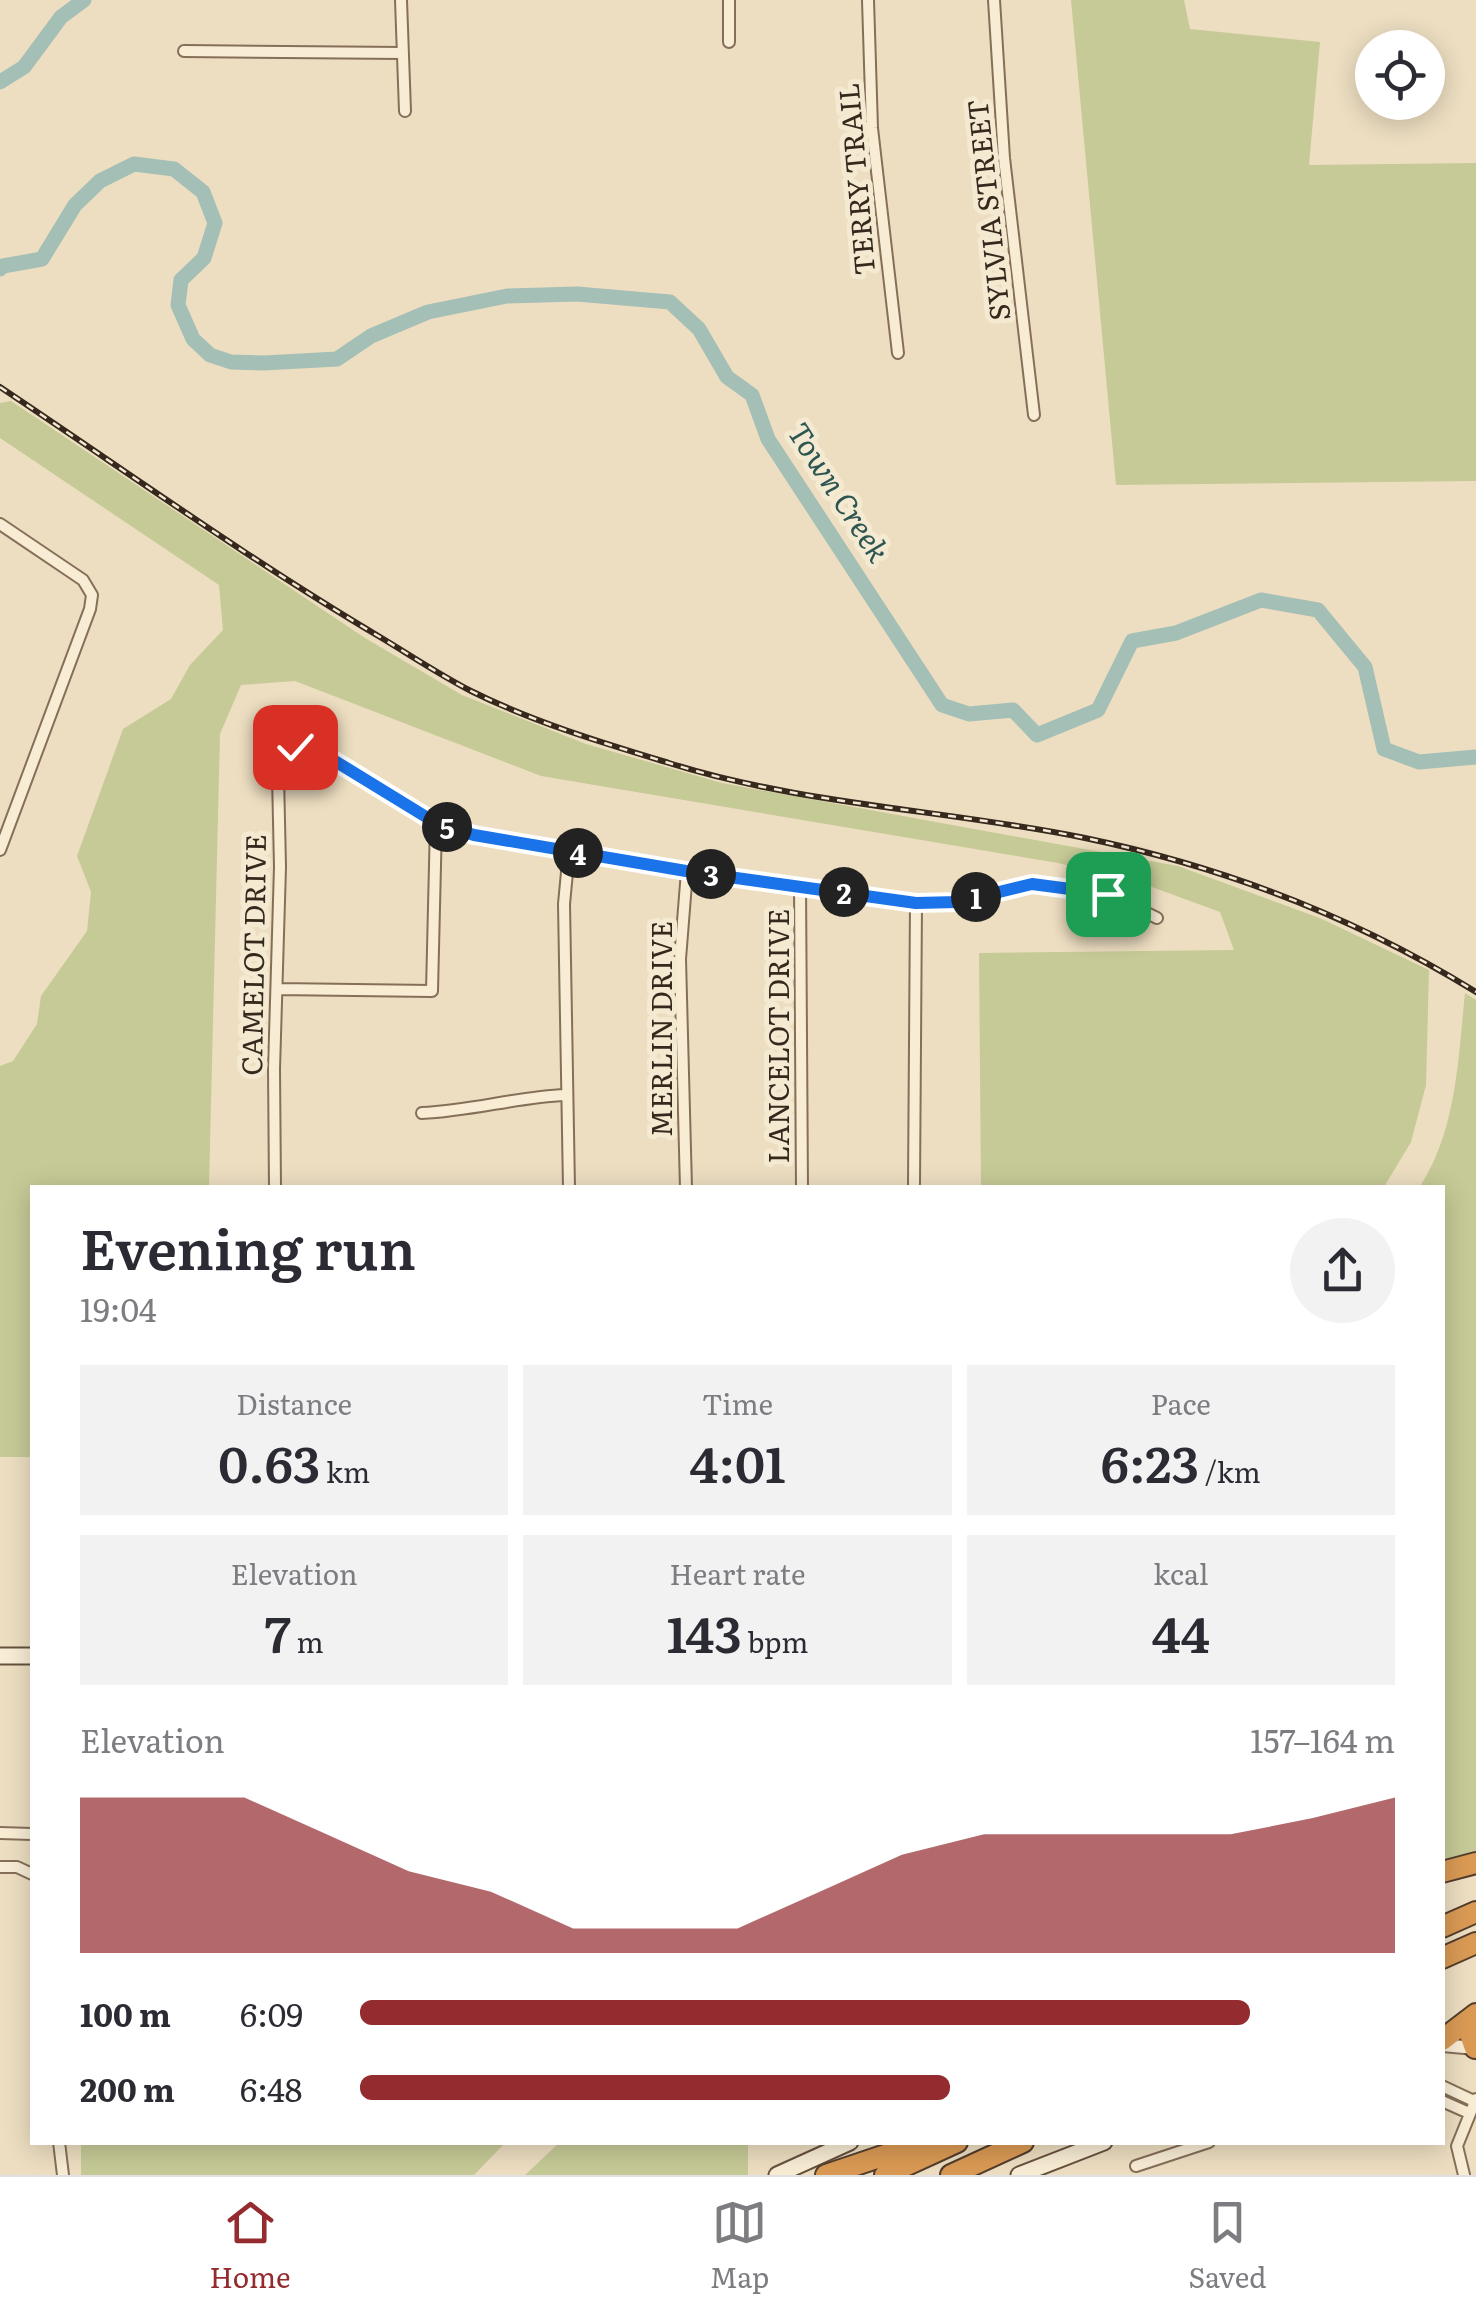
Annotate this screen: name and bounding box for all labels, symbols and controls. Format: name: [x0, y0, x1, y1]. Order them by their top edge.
map controls: [1355, 30, 1445, 120]
button: locate: [1355, 30, 1445, 120]
street label: TERRY TRAIL: [826, 81, 884, 277]
street label: SYLVIA STREET: [955, 97, 1020, 323]
water label: Town Creek: [779, 413, 902, 570]
pin: [253, 705, 338, 790]
icon: check: [268, 720, 323, 775]
pin: 5: [422, 802, 472, 852]
text: 5: [439, 806, 455, 848]
pin: 4: [553, 828, 603, 878]
text: 4: [570, 832, 586, 874]
street label: CAMELOT DRIVE: [229, 834, 275, 1076]
pin: 3: [686, 849, 736, 899]
pin: [1066, 852, 1151, 937]
text: 3: [703, 853, 719, 895]
pin: 2: [819, 867, 869, 917]
icon: arrive: [1081, 867, 1136, 922]
text: 2: [836, 871, 852, 913]
pin: 1: [951, 872, 1001, 922]
text: 1: [970, 876, 982, 918]
street label: LANCELOT DRIVE: [756, 909, 798, 1163]
street label: MERLIN DRIVE: [639, 921, 681, 1137]
text: Evening run: [80, 1205, 416, 1287]
button: share: [1290, 1218, 1395, 1323]
text: 19:04: [80, 1284, 157, 1332]
text: Distance: [236, 1382, 352, 1424]
text: Time: [702, 1382, 773, 1424]
text: Pace: [1151, 1382, 1211, 1424]
text: 0.63: [218, 1424, 320, 1498]
text: 4:01: [689, 1424, 786, 1498]
text: 6:23: [1101, 1424, 1199, 1498]
text: km: [320, 1450, 370, 1492]
text: /km: [1199, 1450, 1261, 1492]
text: Elevation: [231, 1552, 357, 1594]
text: Heart rate: [670, 1552, 805, 1594]
text: kcal: [1153, 1552, 1208, 1594]
text: 7: [265, 1594, 291, 1668]
text: 143: [667, 1594, 742, 1668]
text: 44: [1152, 1594, 1210, 1668]
text: m: [291, 1620, 324, 1662]
text: bpm: [742, 1620, 808, 1662]
text: Elevation: [80, 1715, 225, 1763]
text: 157–164 m: [1250, 1715, 1395, 1763]
text: 100 m: [80, 1989, 171, 2037]
text: 6:09: [240, 1989, 303, 2037]
text: 200 m: [80, 2064, 175, 2112]
text: 6:48: [240, 2064, 302, 2112]
tab: Home: [210, 2195, 290, 2297]
tab: Map: [710, 2195, 769, 2297]
tab: Saved: [1188, 2195, 1266, 2297]

